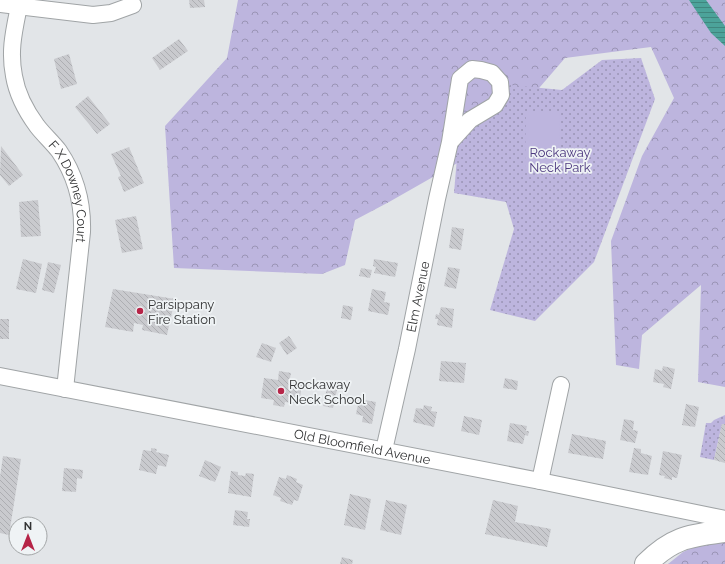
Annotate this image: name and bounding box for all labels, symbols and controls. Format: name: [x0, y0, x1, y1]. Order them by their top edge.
street label: F X Downey Court: [46, 138, 89, 244]
park label: Rockaway Neck Park: [529, 145, 591, 175]
street label: Elm Avenue: [404, 260, 432, 334]
place label: Parsippany Fire Station: [148, 297, 215, 327]
marker: Parsippany Fire Station: [135, 306, 145, 316]
place label: Rockaway Neck School: [289, 377, 366, 407]
marker: Rockaway Neck School: [276, 386, 286, 396]
street label: Old Bloomfield Avenue: [293, 426, 432, 468]
north arrow: [8, 516, 48, 556]
text: N: [24, 520, 32, 533]

